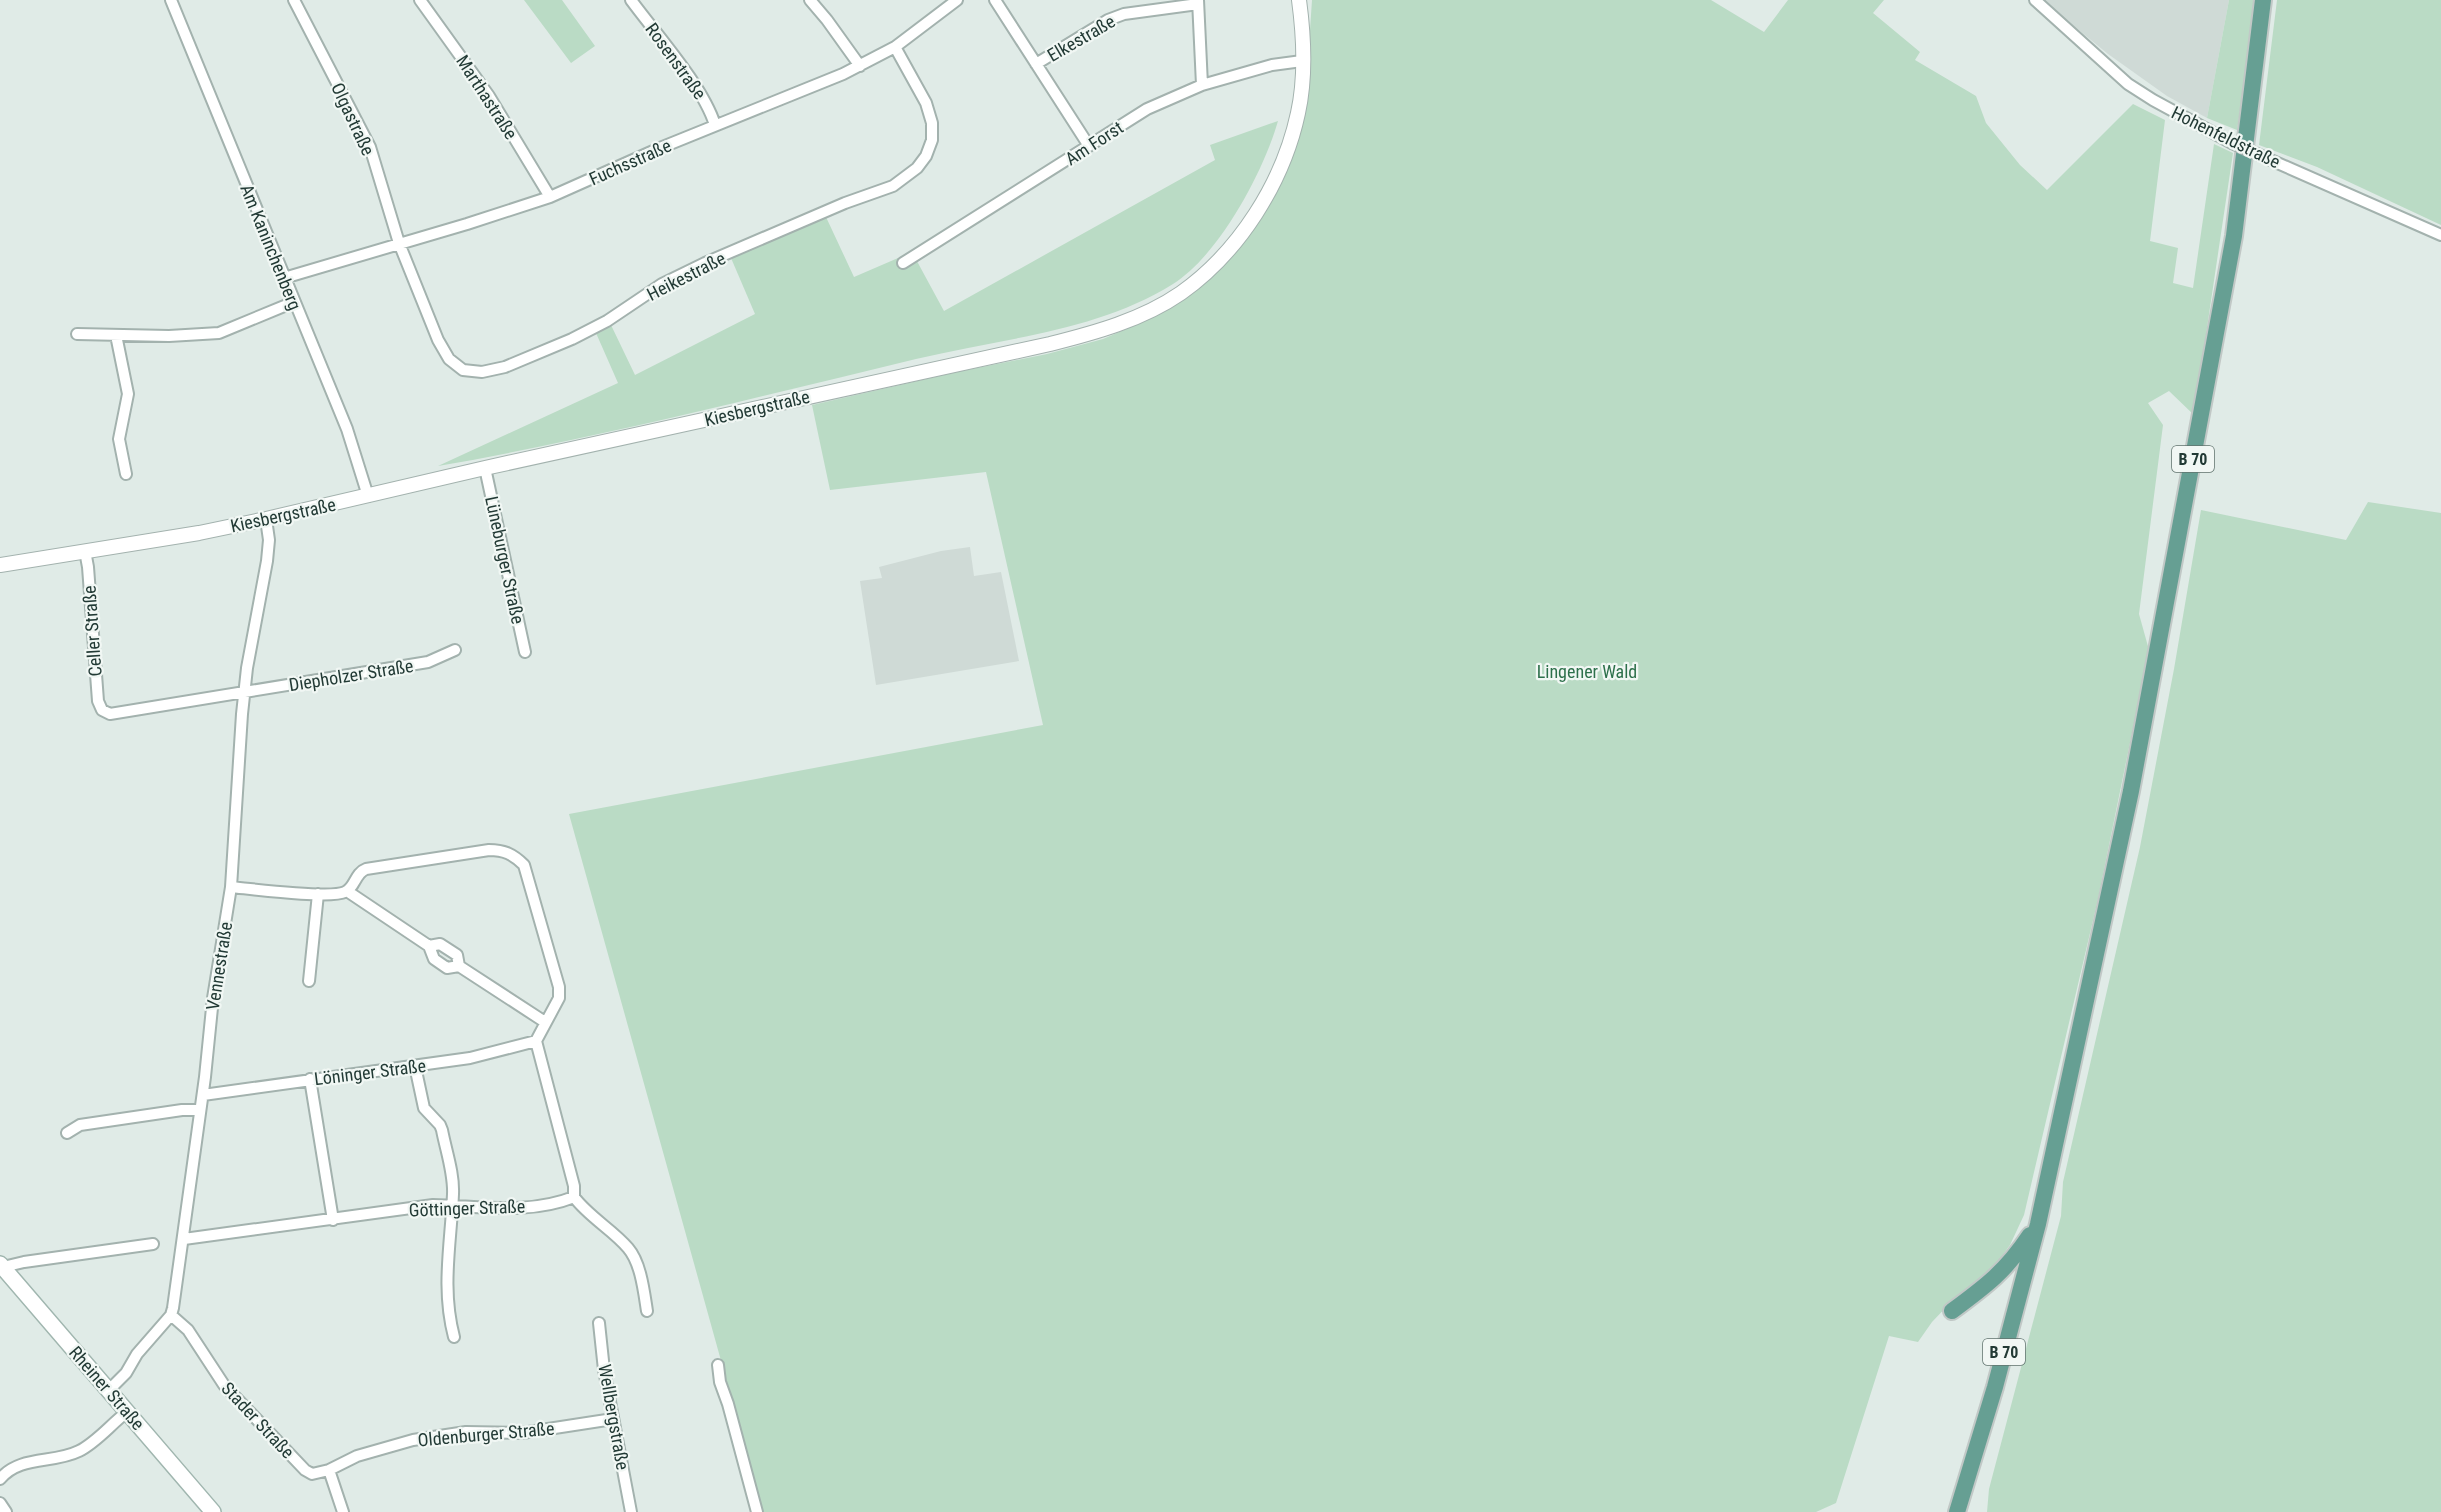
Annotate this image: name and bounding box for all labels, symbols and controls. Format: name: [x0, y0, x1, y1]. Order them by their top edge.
street label: Elkestraße: [1043, 10, 1119, 66]
street label: Rosenstraße: [641, 19, 711, 103]
street label: Marthastraße: [452, 51, 522, 143]
street label: Olgastraße: [327, 79, 379, 159]
street label: Hohenfeldstraße: [2168, 102, 2284, 172]
street label: Am Forst: [1061, 117, 1127, 169]
street label: Fuchsstraße: [586, 135, 674, 189]
street label: Am Kaninchenberg: [236, 181, 306, 313]
street label: Heikestraße: [643, 247, 729, 305]
street label: Kiesbergstraße: [702, 386, 812, 430]
road number: B 70: [2172, 446, 2214, 472]
street label: Kiesbergstraße: [228, 494, 338, 536]
street label: Lüneburger Straße: [481, 494, 529, 626]
street label: Celler Straße: [78, 585, 106, 677]
street label: Diepholzer Straße: [287, 655, 415, 695]
park label: Lingener Wald: [1537, 661, 1637, 682]
street label: Vennestraße: [202, 920, 236, 1012]
street label: Löninger Straße: [313, 1055, 427, 1089]
street label: Göttinger Straße: [408, 1195, 526, 1221]
road number: B 70: [1983, 1339, 2025, 1365]
street label: Rheiner Straße: [65, 1342, 149, 1434]
street label: Wellbergstraße: [594, 1363, 634, 1471]
street label: Stader Straße: [217, 1378, 299, 1462]
street label: Oldenburger Straße: [417, 1418, 555, 1450]

